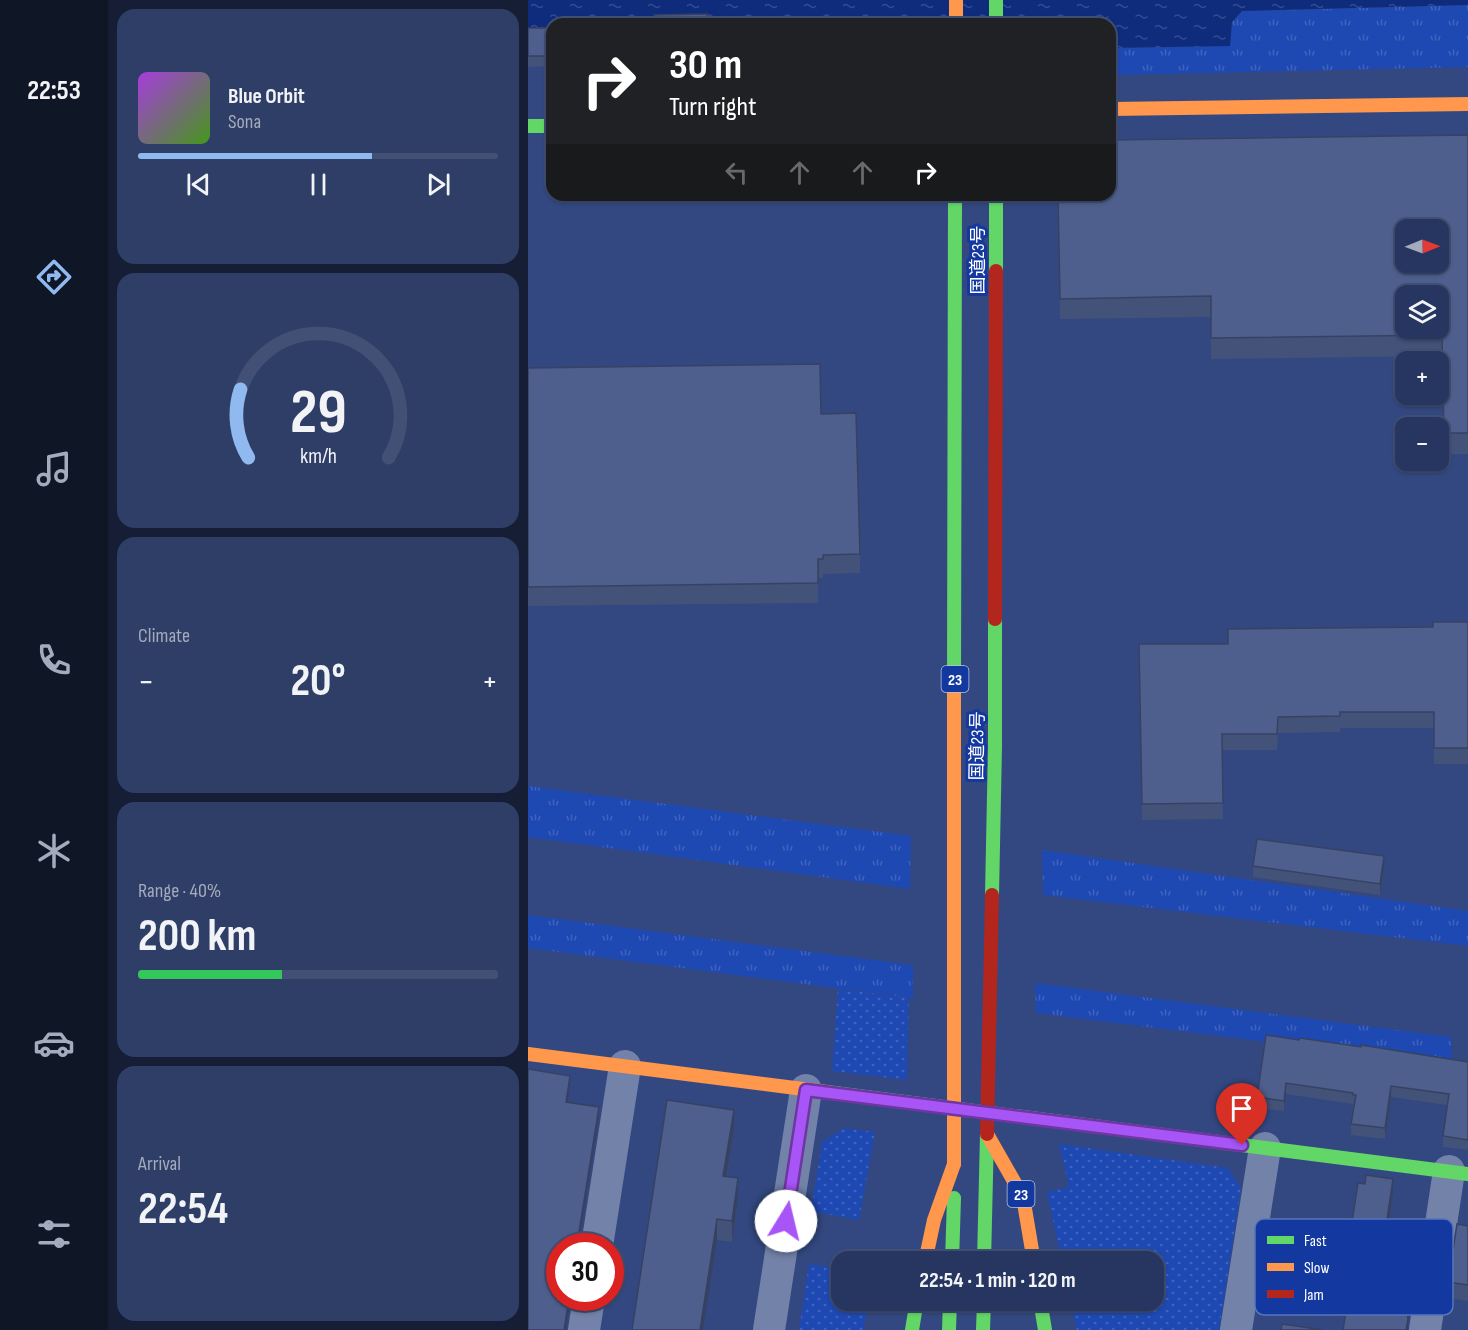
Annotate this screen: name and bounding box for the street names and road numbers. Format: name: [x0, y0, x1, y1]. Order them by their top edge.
street label: 国道23号: [968, 226, 989, 295]
road number: 23: [942, 666, 968, 692]
street label: 国道23号: [966, 711, 989, 781]
road number: 23: [1008, 1181, 1034, 1207]

